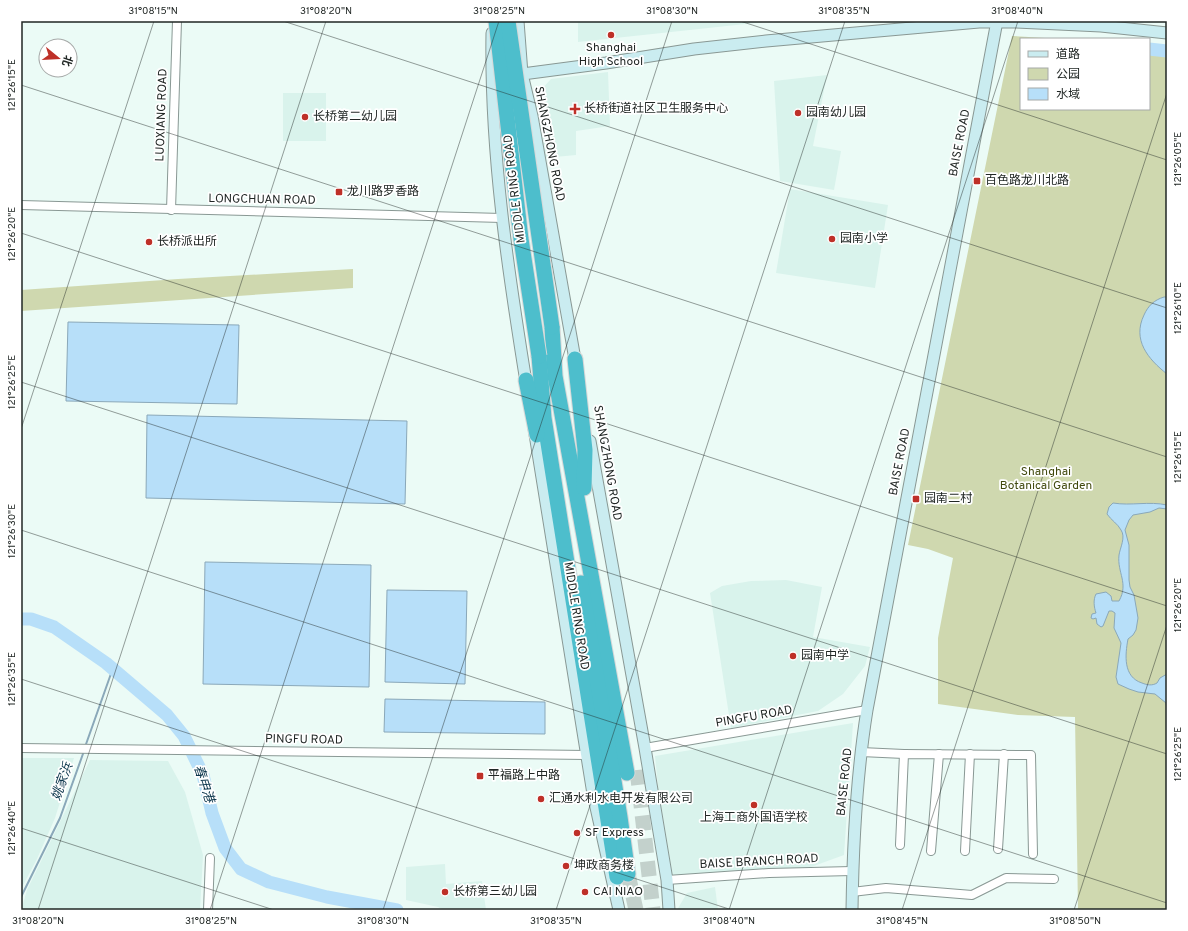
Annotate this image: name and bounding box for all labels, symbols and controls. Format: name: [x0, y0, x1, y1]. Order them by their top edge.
text: 31°08'15"N: [128, 5, 178, 18]
text: 31°08'20"N: [300, 5, 352, 18]
text: 31°08'25"N: [473, 5, 525, 18]
text: 31°08'30"N: [646, 5, 698, 18]
text: 31°08'35"N: [818, 5, 870, 18]
text: 31°08'40"N: [991, 5, 1043, 18]
marker: Shanghai High School: [606, 30, 616, 40]
north arrow: [38, 38, 78, 78]
legend: [1020, 38, 1150, 110]
place label: Shanghai High School: [579, 40, 643, 70]
text: 道路: [1056, 47, 1080, 63]
text: 北: [58, 53, 75, 68]
text: 121°26'15"E: [6, 59, 19, 111]
text: 公园: [1056, 67, 1080, 83]
street label: LUOXIANG ROAD: [152, 68, 172, 162]
street label: SHANGZHONG ROAD: [530, 85, 568, 203]
text: 水域: [1056, 87, 1080, 103]
place label: 长桥街道社区卫生服务中心: [584, 101, 728, 117]
marker: 长桥街道社区卫生服务中心: [569, 103, 581, 115]
place label: 园南幼儿园: [806, 105, 866, 121]
marker: 园南幼儿园: [793, 108, 803, 118]
street label: BAISE ROAD: [946, 108, 974, 178]
place label: 长桥第二幼儿园: [313, 109, 397, 125]
marker: 长桥第二幼儿园: [300, 112, 310, 122]
text: 121°26'05"E: [1172, 132, 1185, 186]
street label: MIDDLE RING ROAD: [500, 134, 530, 244]
place label: 百色路龙川北路: [985, 173, 1069, 189]
marker: 百色路龙川北路: [972, 176, 982, 186]
place label: 龙川路罗香路: [347, 184, 419, 200]
marker: 龙川路罗香路: [334, 187, 344, 197]
street label: LONGCHUAN ROAD: [208, 191, 316, 209]
text: 121°26'20"E: [6, 207, 19, 261]
place label: 园南小学: [840, 231, 888, 247]
place label: 长桥派出所: [157, 234, 217, 250]
marker: 园南小学: [827, 234, 837, 244]
marker: 长桥派出所: [144, 237, 154, 247]
text: 121°26'10"E: [1172, 282, 1185, 334]
text: 121°26'25"E: [6, 355, 19, 409]
street label: SHANGZHONG ROAD: [589, 404, 625, 522]
street label: BAISE ROAD: [886, 427, 914, 497]
text: 121°26'15"E: [1172, 431, 1185, 483]
park label: Shanghai Botanical Garden: [1000, 464, 1092, 494]
place label: 园南二村: [924, 491, 973, 507]
marker: 园南二村: [911, 494, 921, 504]
text: 121°26'30"E: [6, 504, 19, 558]
street label: MIDDLE RING ROAD: [560, 561, 592, 671]
text: 121°26'20"E: [1172, 578, 1185, 632]
place label: 园南中学: [801, 648, 849, 664]
marker: 园南中学: [788, 651, 798, 661]
text: 121°26'35"E: [6, 652, 19, 706]
street label: PINGFU ROAD: [714, 702, 794, 732]
text: 121°26'25"E: [1172, 727, 1185, 781]
street label: PINGFU ROAD: [265, 731, 343, 749]
street label: BAISE ROAD: [833, 747, 857, 817]
water label: 姚家浜: [49, 760, 78, 803]
water label: 春申港: [189, 763, 217, 807]
place label: 平福路上中路: [488, 768, 560, 784]
marker: 平福路上中路: [475, 771, 485, 781]
place label: 汇通水利水电开发有限公司: [549, 791, 693, 807]
marker: 汇通水利水电开发有限公司: [536, 794, 546, 804]
marker: 上海工商外国语学校: [749, 800, 759, 810]
text: 121°26'40"E: [6, 801, 19, 855]
place label: 上海工商外国语学校: [700, 810, 808, 826]
place label: SF Express: [585, 825, 644, 841]
marker: SF Express: [572, 828, 582, 838]
street label: BAISE BRANCH ROAD: [699, 851, 819, 873]
place label: 坤政商务楼: [574, 858, 634, 874]
marker: 坤政商务楼: [561, 861, 571, 871]
place label: 长桥第三幼儿园: [453, 884, 537, 900]
place label: CAI NIAO: [593, 884, 643, 900]
marker: 长桥第三幼儿园: [440, 887, 450, 897]
marker: CAI NIAO: [580, 887, 590, 897]
text: 31°08'20"N: [12, 915, 64, 928]
text: 31°08'25"N: [185, 915, 237, 928]
text: 31°08'30"N: [357, 915, 409, 928]
text: 31°08'35"N: [530, 915, 582, 928]
text: 31°08'40"N: [703, 915, 755, 928]
text: 31°08'45"N: [876, 915, 928, 928]
text: 31°08'50"N: [1049, 915, 1101, 928]

